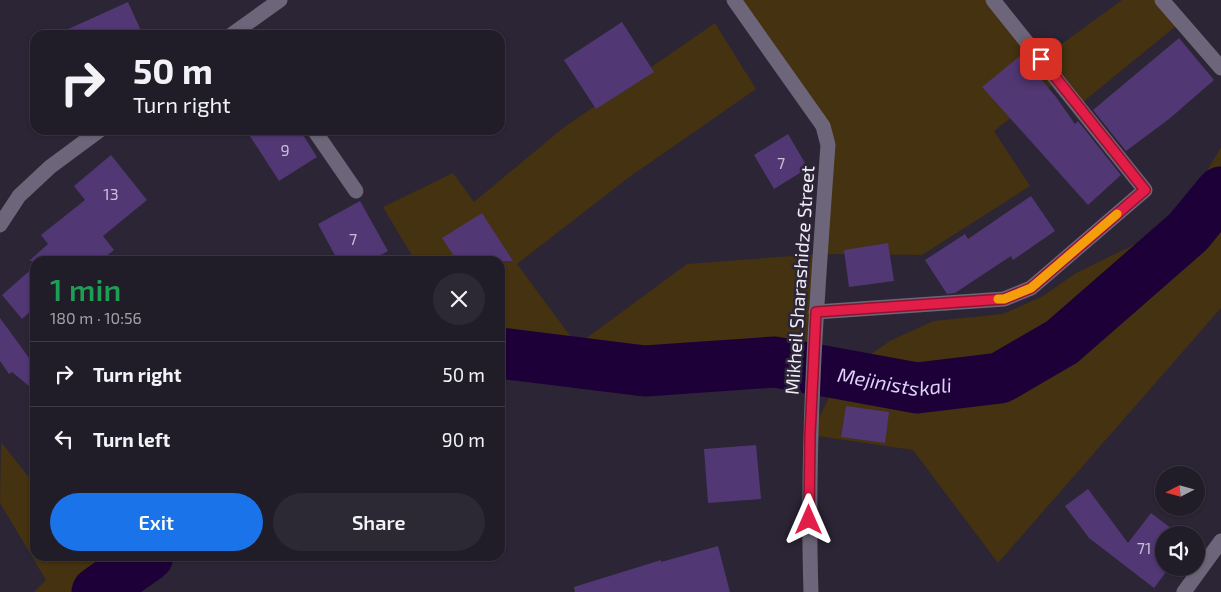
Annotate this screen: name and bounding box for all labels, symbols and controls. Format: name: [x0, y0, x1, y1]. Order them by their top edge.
pin: [1020, 38, 1062, 80]
icon: arrive: [1027, 45, 1055, 73]
text: 50 m: [133, 49, 213, 91]
icon: right: [50, 50, 115, 115]
text: Turn right: [133, 91, 231, 117]
house number: 9: [280, 140, 290, 159]
house number: 7: [777, 153, 785, 172]
street label: Mikheil Sharashidze Street: [780, 165, 818, 395]
house number: 13: [103, 184, 119, 203]
house number: 7: [349, 229, 357, 248]
text: 1 min: [50, 271, 121, 307]
button: close: [433, 273, 485, 325]
text: 180 m · 10:56: [50, 308, 142, 327]
icon: right: [50, 360, 78, 388]
water label: Mejinistskali: [836, 362, 953, 400]
text: Turn right: [93, 363, 181, 386]
text: 50 m: [442, 363, 485, 386]
icon: left: [50, 425, 78, 453]
text: Turn left: [93, 428, 170, 451]
text: 90 m: [442, 428, 485, 451]
north arrow: [1155, 466, 1205, 516]
map controls: [1155, 466, 1205, 576]
button: Exit: [50, 493, 263, 551]
button: Share: [273, 493, 485, 551]
position arrow: [782, 493, 834, 545]
button: sound: [1155, 526, 1205, 576]
house number: 71: [1137, 538, 1151, 557]

